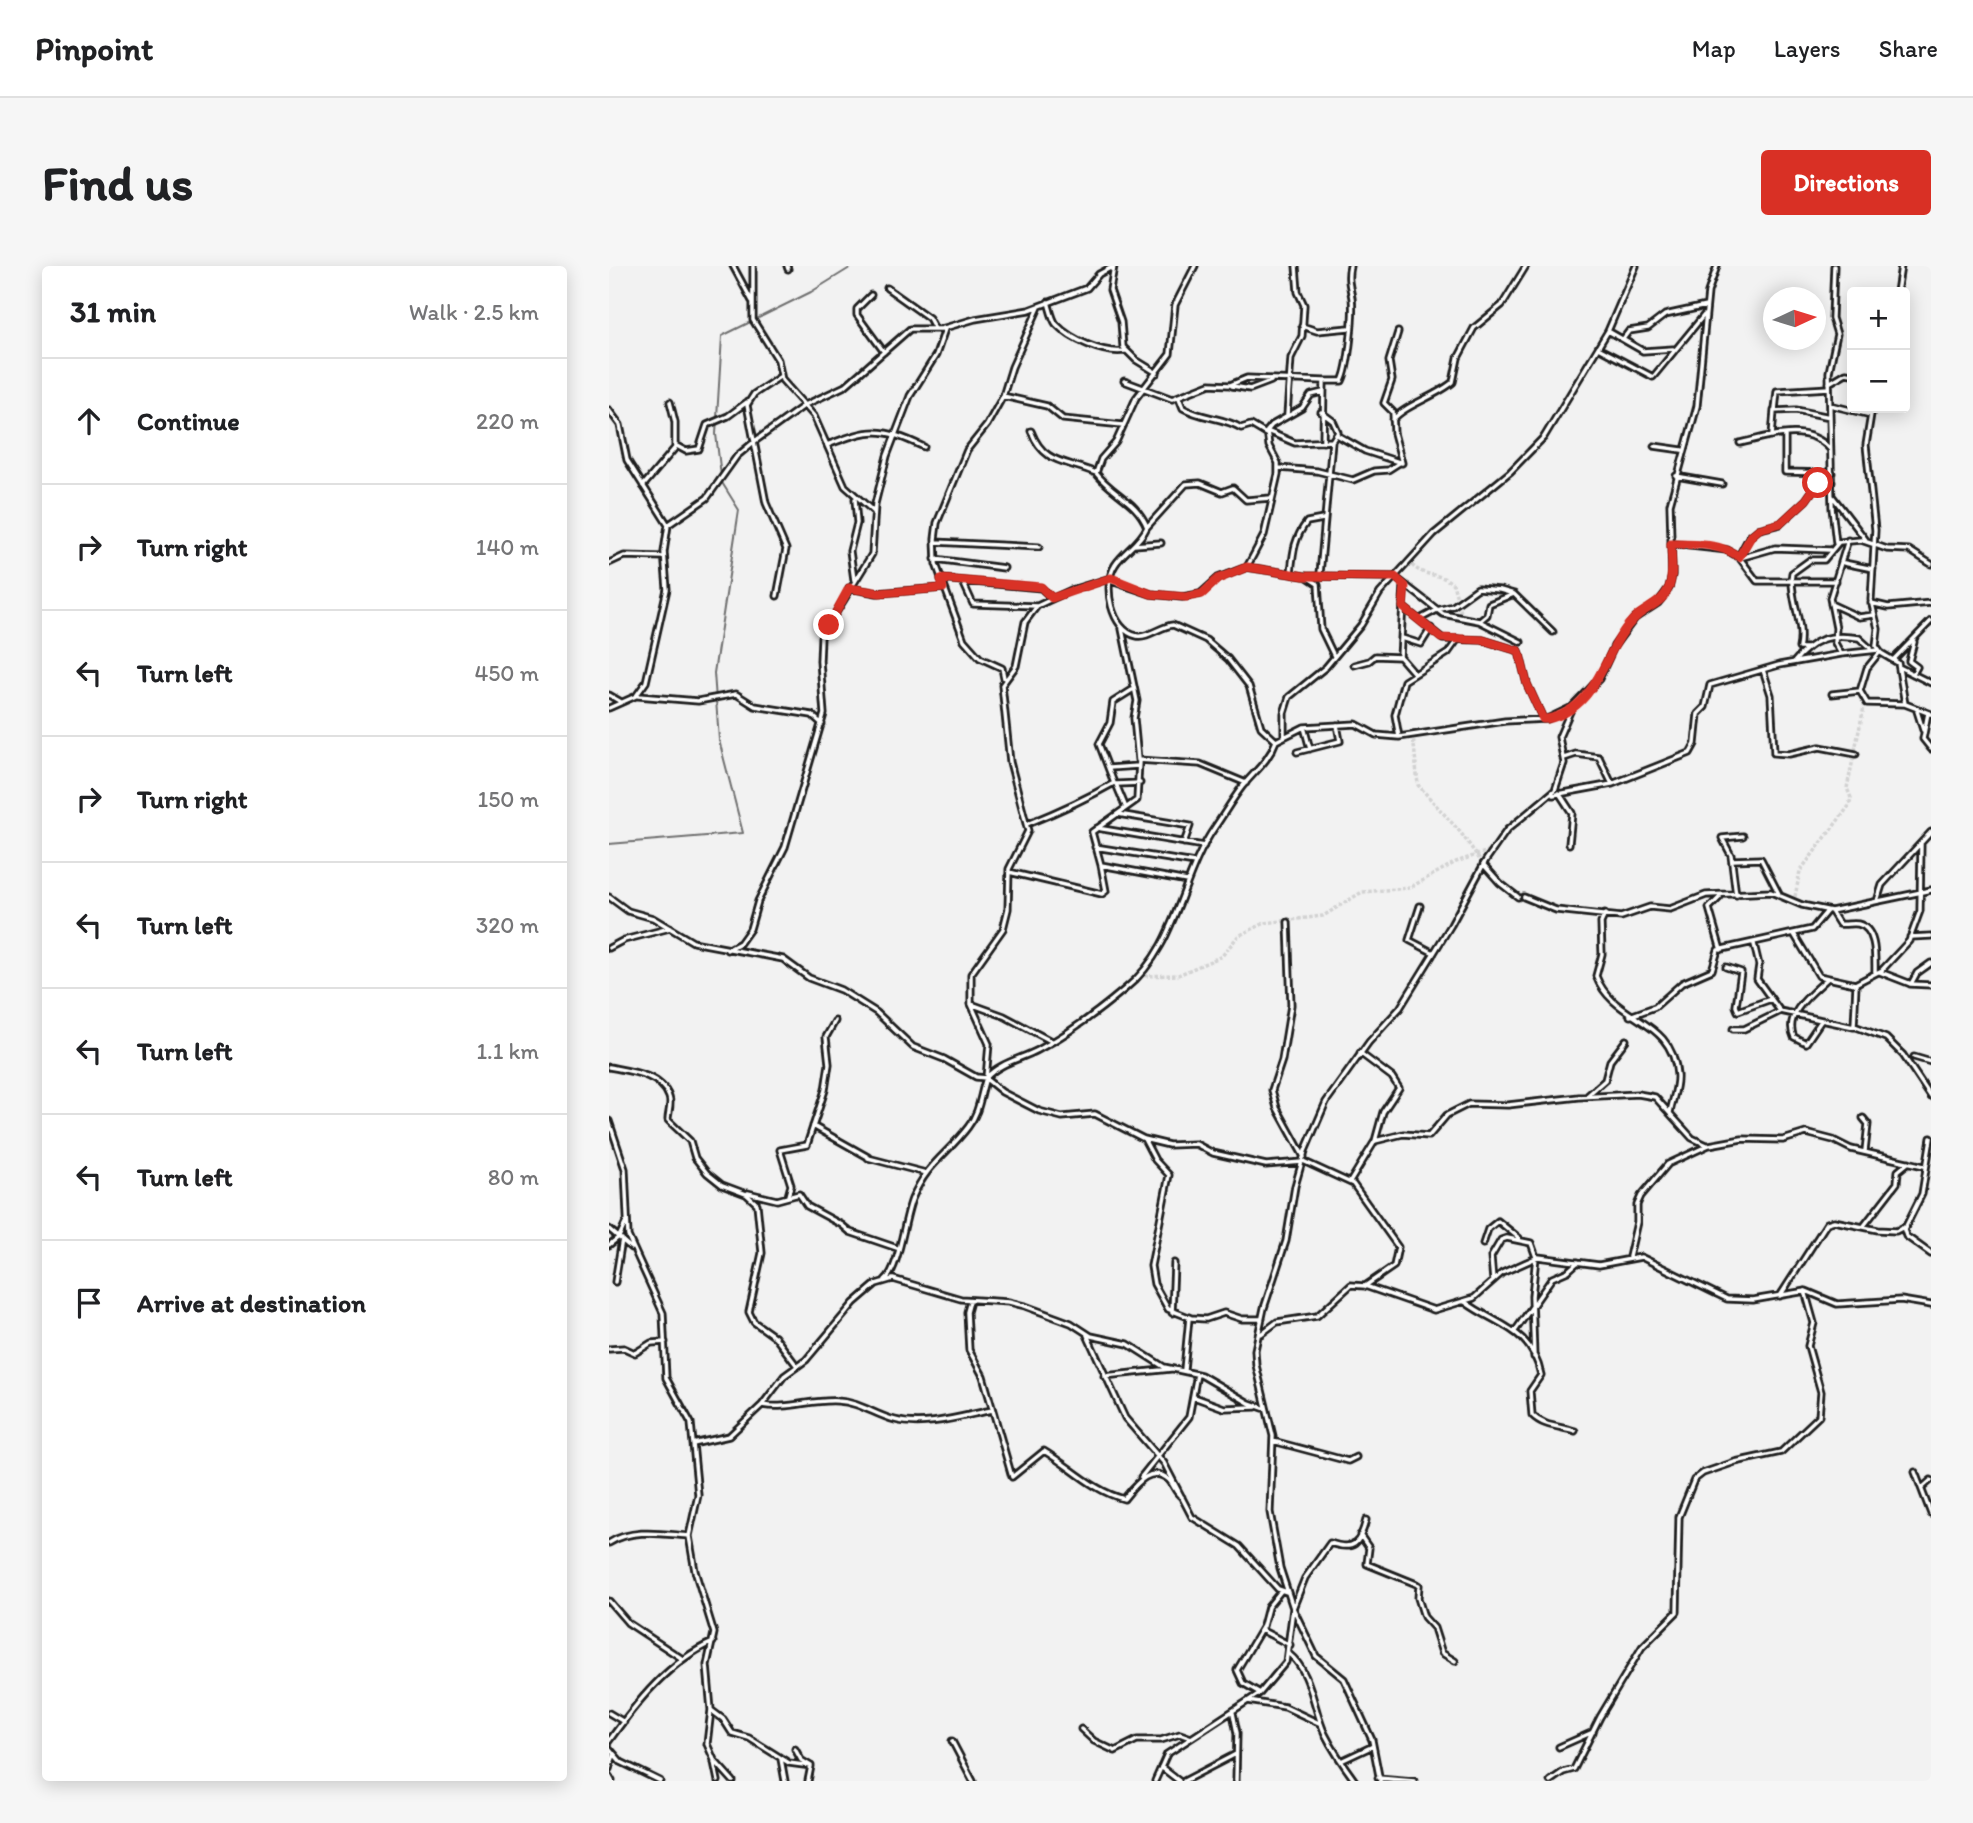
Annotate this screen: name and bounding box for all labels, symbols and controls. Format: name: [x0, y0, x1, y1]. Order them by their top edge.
text: Pinpoint: [35, 29, 153, 68]
text: Map: [1692, 34, 1736, 63]
text: Layers: [1774, 34, 1841, 63]
text: Share: [1879, 34, 1938, 63]
button: Directions: [1761, 150, 1931, 215]
text: Find us: [42, 153, 193, 212]
north arrow: [1763, 287, 1826, 350]
map controls: [1847, 287, 1910, 413]
button: +: [1847, 287, 1910, 350]
text: 31 min: [70, 293, 156, 330]
text: Walk · 2.5 km: [409, 298, 539, 326]
button: −: [1847, 350, 1910, 413]
icon: ahead: [70, 402, 108, 440]
text: Continue: [137, 405, 240, 437]
text: 220 m: [476, 407, 539, 435]
route start: [1802, 467, 1833, 498]
icon: right: [70, 528, 108, 566]
text: Turn right: [137, 531, 248, 563]
text: 140 m: [476, 533, 539, 561]
route end: [813, 609, 844, 640]
icon: left: [70, 654, 108, 692]
text: Turn left: [137, 657, 233, 689]
text: 450 m: [474, 659, 539, 687]
icon: right: [70, 780, 108, 818]
text: Turn right: [137, 783, 248, 815]
text: 150 m: [478, 785, 539, 813]
icon: left: [70, 906, 108, 944]
text: Turn left: [137, 909, 233, 941]
text: 320 m: [476, 911, 539, 939]
icon: left: [70, 1032, 108, 1070]
text: Turn left: [137, 1035, 233, 1067]
text: 1.1 km: [476, 1037, 539, 1065]
icon: left: [70, 1158, 108, 1196]
text: Turn left: [137, 1161, 233, 1193]
text: 80 m: [488, 1163, 539, 1191]
icon: arrive: [70, 1284, 108, 1322]
text: Arrive at destination: [137, 1287, 366, 1319]

